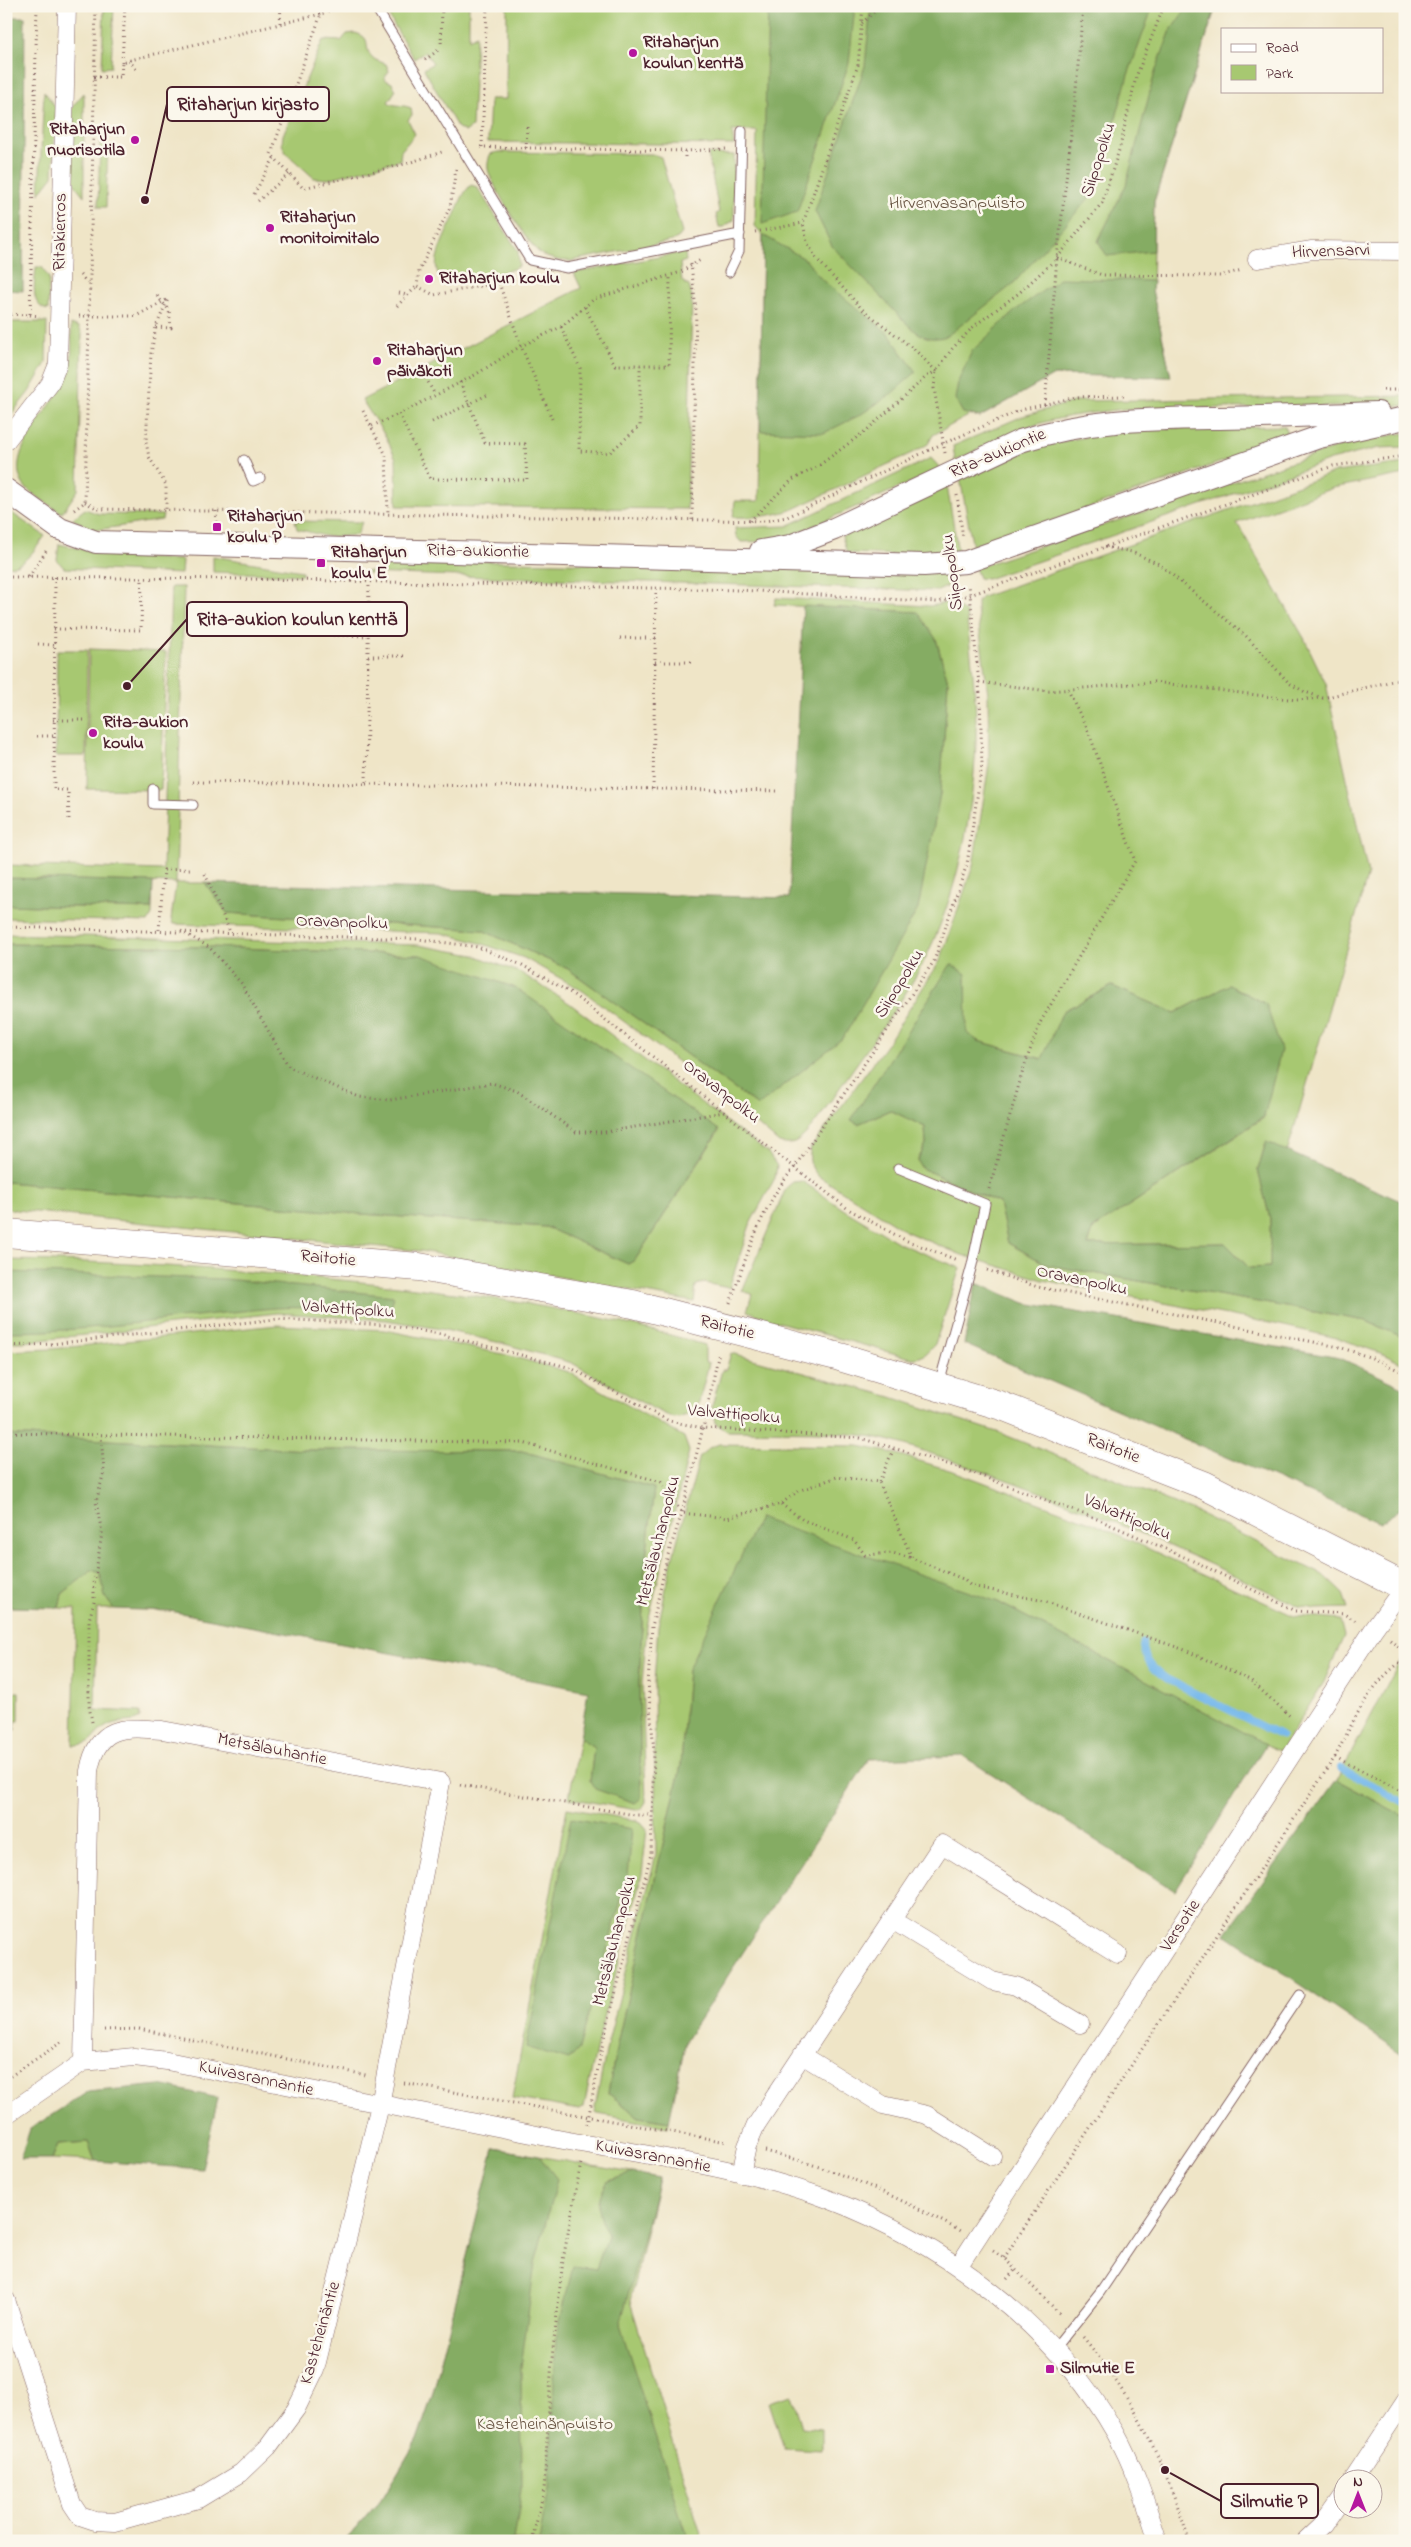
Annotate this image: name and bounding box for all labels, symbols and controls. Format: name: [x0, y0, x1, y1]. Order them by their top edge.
legend: [1221, 28, 1384, 92]
place label: Ritaharjun koulun kenttä: [643, 30, 744, 77]
text: Road: [1266, 37, 1299, 59]
marker: Ritaharjun koulun kenttä: [627, 47, 639, 59]
text: Park: [1266, 63, 1294, 85]
callout: Ritaharjun kirjasto: [167, 87, 329, 121]
text: Ritaharjun kirjasto: [177, 92, 319, 119]
place label: Ritaharjun nuorisotila: [47, 117, 125, 164]
street label: Siipopolku: [1075, 119, 1123, 201]
marker: Ritaharjun nuorisotila: [129, 134, 141, 146]
park label: Hirvenvasanpuisto: [889, 191, 1025, 217]
street label: Ritakierros: [47, 193, 75, 271]
place label: Ritaharjun monitoimitalo: [280, 205, 379, 252]
marker: Ritaharjun monitoimitalo: [264, 222, 276, 234]
street label: Hirvensarvi: [1291, 238, 1371, 266]
place label: Ritaharjun koulu: [439, 266, 560, 292]
marker: Ritaharjun koulu: [423, 273, 435, 285]
place label: Ritaharjun päiväkoti: [387, 338, 463, 385]
marker: Ritaharjun päiväkoti: [371, 355, 383, 367]
street label: Rita-aukiontie: [946, 422, 1051, 486]
place label: Ritaharjun koulu P: [227, 504, 303, 551]
marker: Ritaharjun koulu P: [211, 521, 223, 533]
street label: Siipopolku: [935, 532, 971, 612]
street label: Rita-aukiontie: [427, 538, 530, 566]
place label: Ritaharjun koulu E: [331, 540, 407, 587]
marker: Ritaharjun koulu E: [315, 557, 327, 569]
callout: Rita-aukion koulun kenttä: [187, 602, 407, 636]
text: Rita-aukion koulun kenttä: [197, 607, 397, 634]
place label: Rita-aukion koulu: [103, 710, 188, 757]
marker: Rita-aukion koulu: [87, 727, 99, 739]
street label: Oravanpolku: [295, 908, 389, 938]
street label: Siipopolku: [869, 944, 931, 1024]
street label: Oravanpolku: [677, 1053, 765, 1131]
street label: Raitotie: [299, 1244, 358, 1274]
street label: Oravanpolku: [1034, 1259, 1130, 1303]
street label: Valvattipolku: [300, 1294, 395, 1326]
street label: Raitotie: [697, 1309, 758, 1348]
street label: Valvattipolku: [686, 1398, 781, 1432]
street label: Raitotie: [1082, 1427, 1145, 1471]
street label: Metsälauhanpolku: [630, 1473, 688, 1609]
street label: Valvattipolku: [1078, 1487, 1175, 1548]
street label: Metsälauhantie: [215, 1727, 330, 1774]
street label: Metsälauhanpolku: [586, 1873, 644, 2009]
street label: Versotie: [1154, 1894, 1208, 1958]
street label: Kuivasrannantie: [196, 2054, 317, 2104]
street label: Kuivasrannantie: [593, 2133, 714, 2181]
street label: Kasteheinäntie: [294, 2278, 348, 2387]
place label: Silmutie E: [1060, 2356, 1135, 2382]
marker: Silmutie E: [1044, 2363, 1056, 2375]
park label: Kasteheinänpuisto: [477, 2412, 613, 2438]
north arrow: [1334, 2470, 1384, 2520]
text: N: [1353, 2472, 1363, 2493]
callout: Silmutie P: [1221, 2484, 1318, 2518]
text: Silmutie P: [1230, 2489, 1308, 2516]

